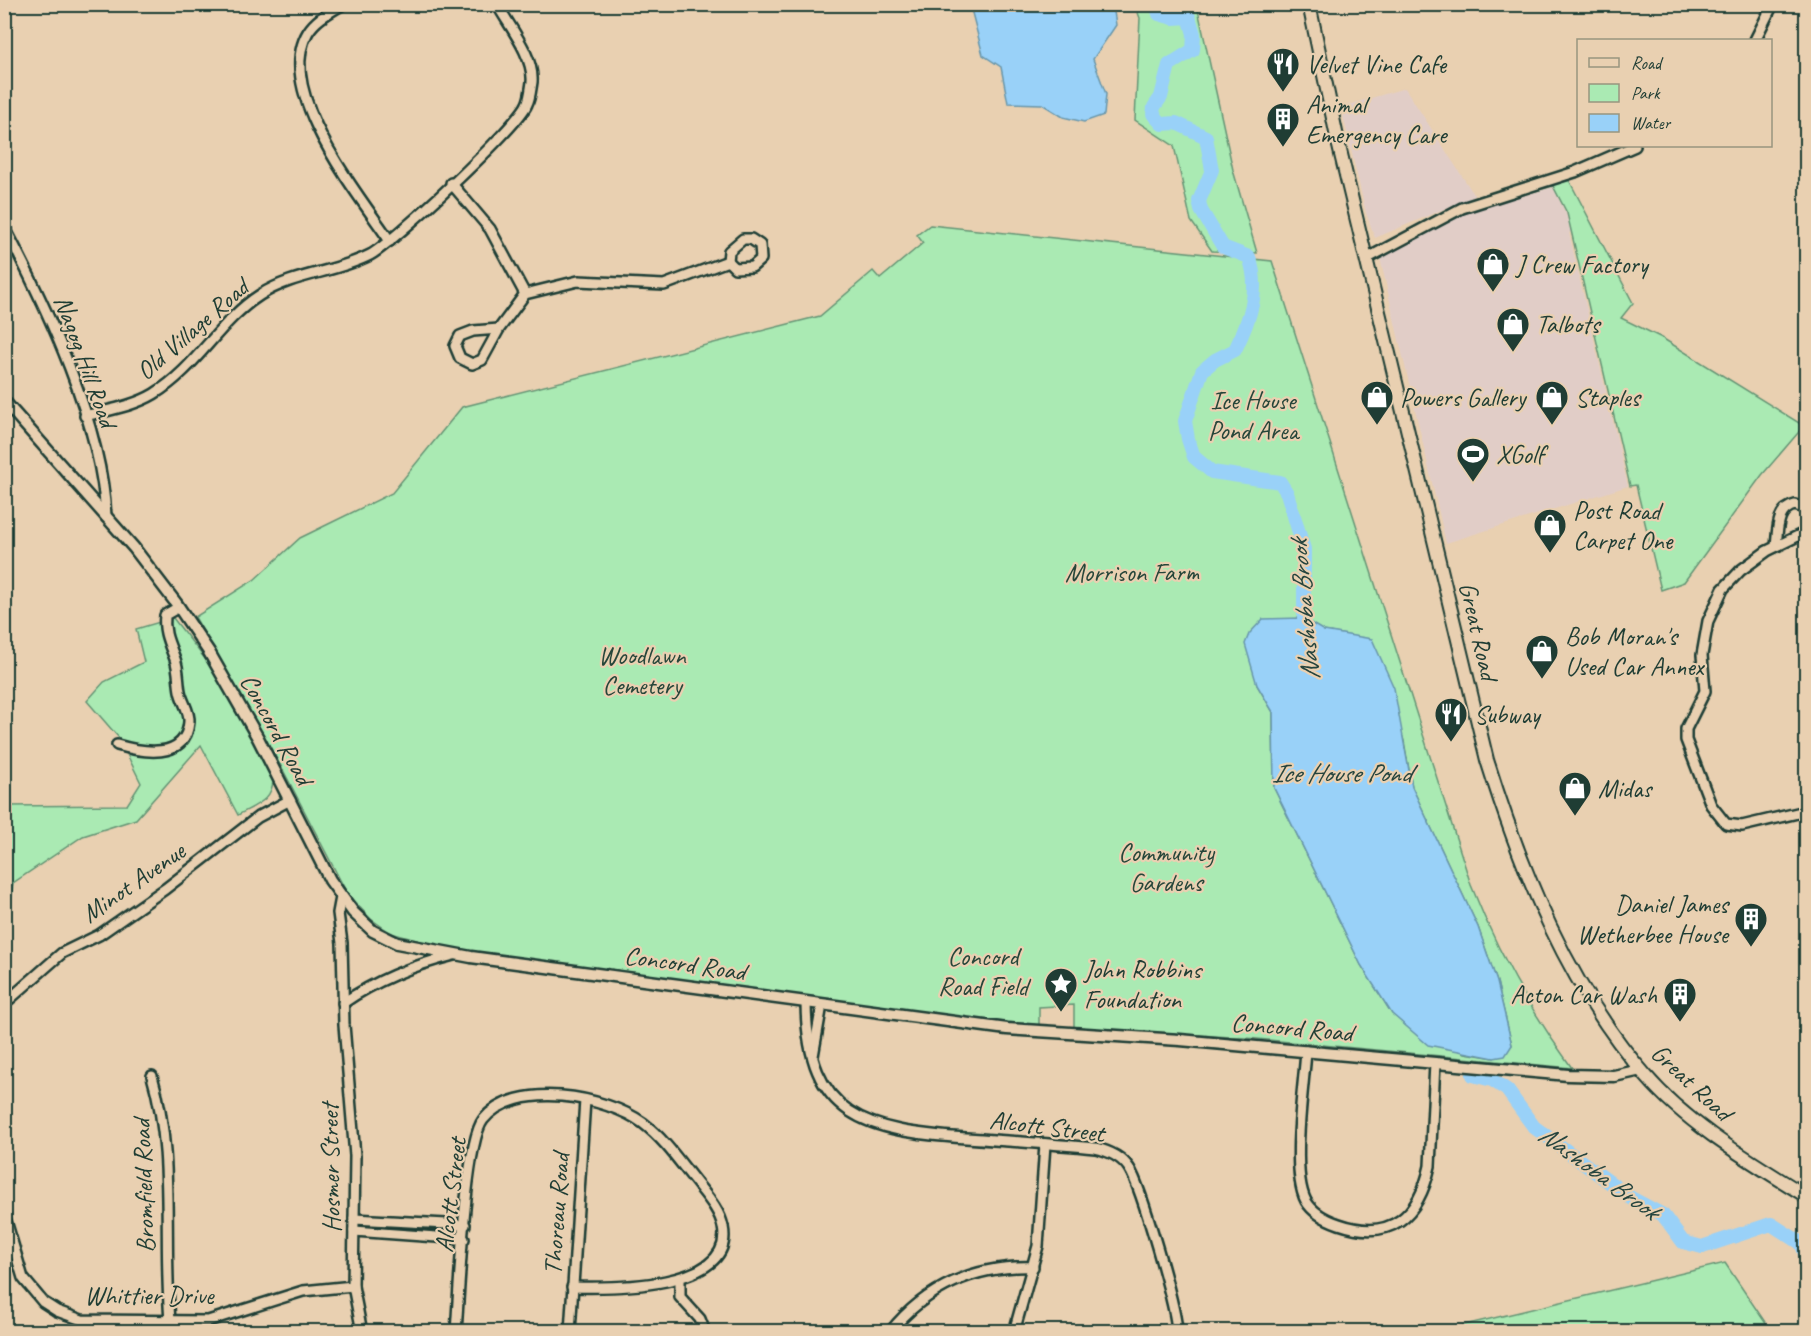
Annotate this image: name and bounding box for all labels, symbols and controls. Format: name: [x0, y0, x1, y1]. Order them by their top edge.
legend: [1577, 39, 1772, 147]
restaurant icon: Velvet Vine Cafe: [1265, 46, 1301, 93]
place label: Velvet Vine Cafe: [1306, 48, 1448, 81]
text: Road: [1631, 52, 1664, 74]
text: Park: [1631, 82, 1661, 104]
place label: Animal Emergency Care: [1306, 88, 1449, 151]
building icon: Animal Emergency Care: [1265, 101, 1301, 148]
text: Water: [1631, 112, 1672, 134]
shop icon: J Crew Factory: [1475, 246, 1511, 293]
place label: J Crew Factory: [1514, 248, 1650, 281]
street label: Old Village Road: [129, 269, 258, 387]
street label: Nagog Hill Road: [46, 291, 126, 435]
shop icon: Talbots: [1495, 306, 1531, 353]
place label: Talbots: [1536, 308, 1601, 341]
shop icon: Powers Gallery: [1359, 379, 1395, 426]
shop icon: Staples: [1534, 379, 1570, 426]
place label: Powers Gallery: [1400, 381, 1528, 414]
place label: Staples: [1575, 381, 1642, 414]
park label: Ice House Pond Area: [1208, 384, 1300, 447]
sports icon: XGolf: [1455, 436, 1491, 483]
place label: XGolf: [1496, 438, 1549, 471]
place label: Post Road Carpet One: [1573, 494, 1674, 557]
shop icon: Post Road Carpet One: [1532, 507, 1568, 554]
water label: Nashoba Brook: [1281, 534, 1327, 682]
park label: Morrison Farm: [1065, 556, 1200, 589]
street label: Great Road: [1451, 579, 1507, 687]
place label: Bob Moran's Used Car Annex: [1565, 620, 1706, 683]
shop icon: Bob Moran's Used Car Annex: [1524, 633, 1560, 680]
park label: Woodlawn Cemetery: [598, 639, 687, 702]
street label: Concord Road: [233, 668, 322, 794]
restaurant icon: Subway: [1433, 696, 1469, 743]
place label: Subway: [1474, 698, 1542, 731]
water label: Ice House Pond: [1271, 756, 1419, 790]
shop icon: Midas: [1557, 770, 1593, 817]
place label: Midas: [1598, 772, 1653, 805]
street label: Minot Avenue: [75, 834, 193, 930]
park label: Community Gardens: [1118, 836, 1216, 899]
place label: Daniel James Wetherbee House: [1577, 888, 1731, 951]
building icon: Daniel James Wetherbee House: [1733, 901, 1769, 948]
street label: Concord Road: [622, 939, 751, 989]
park label: Concord Road Field: [938, 940, 1032, 1003]
place label: John Robbins Foundation: [1082, 953, 1203, 1016]
place icon: John Robbins Foundation: [1043, 966, 1079, 1013]
building icon: Acton Car Wash: [1662, 976, 1698, 1023]
place label: Acton Car Wash: [1511, 978, 1658, 1011]
street label: Concord Road: [1230, 1006, 1358, 1050]
street label: Great Road: [1644, 1036, 1742, 1131]
street label: Hosmer Street: [313, 1100, 348, 1233]
street label: Alcott Street: [988, 1103, 1109, 1150]
street label: Bromfield Road: [125, 1115, 162, 1253]
water label: Nashoba Brook: [1532, 1117, 1669, 1230]
street label: Alcott Street: [427, 1133, 474, 1254]
street label: Thoreau Road: [536, 1148, 577, 1276]
street label: Whittier Drive: [85, 1279, 215, 1312]

